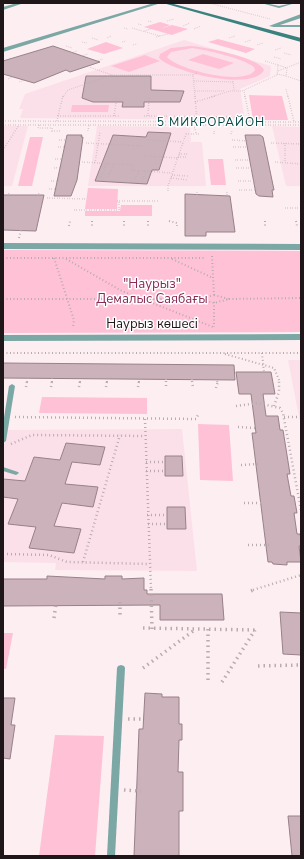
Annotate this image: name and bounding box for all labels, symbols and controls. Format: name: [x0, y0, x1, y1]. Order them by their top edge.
district label: 5 МИКРОРАЙОН: [157, 114, 265, 130]
park label: "Наурыз" Демалыс Саябағы: [96, 275, 208, 308]
street label: Наурыз көшесі: [106, 315, 198, 333]

